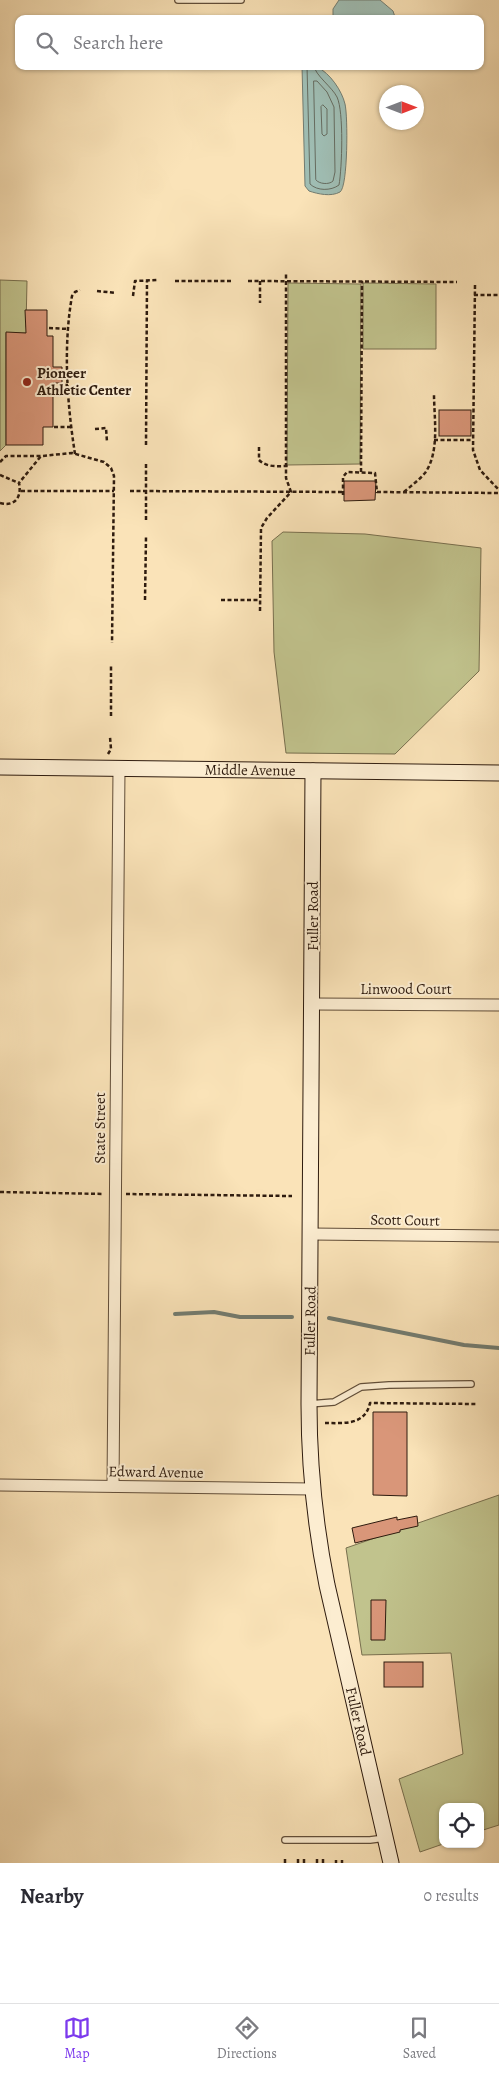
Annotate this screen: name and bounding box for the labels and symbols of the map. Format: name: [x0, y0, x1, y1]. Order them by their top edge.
north arrow: [379, 85, 424, 130]
place label: Pioneer Athletic Center: [36, 363, 131, 400]
marker: Pioneer Athletic Center: [21, 376, 33, 388]
street label: Middle Avenue: [204, 759, 296, 781]
street label: Fuller Road: [303, 880, 323, 951]
street label: Linwood Court: [360, 979, 452, 999]
street label: State Street: [90, 1092, 110, 1164]
street label: Scott Court: [370, 1209, 440, 1231]
street label: Fuller Road: [299, 1285, 321, 1356]
street label: Edward Avenue: [108, 1461, 204, 1483]
street label: Fuller Road: [341, 1685, 376, 1758]

